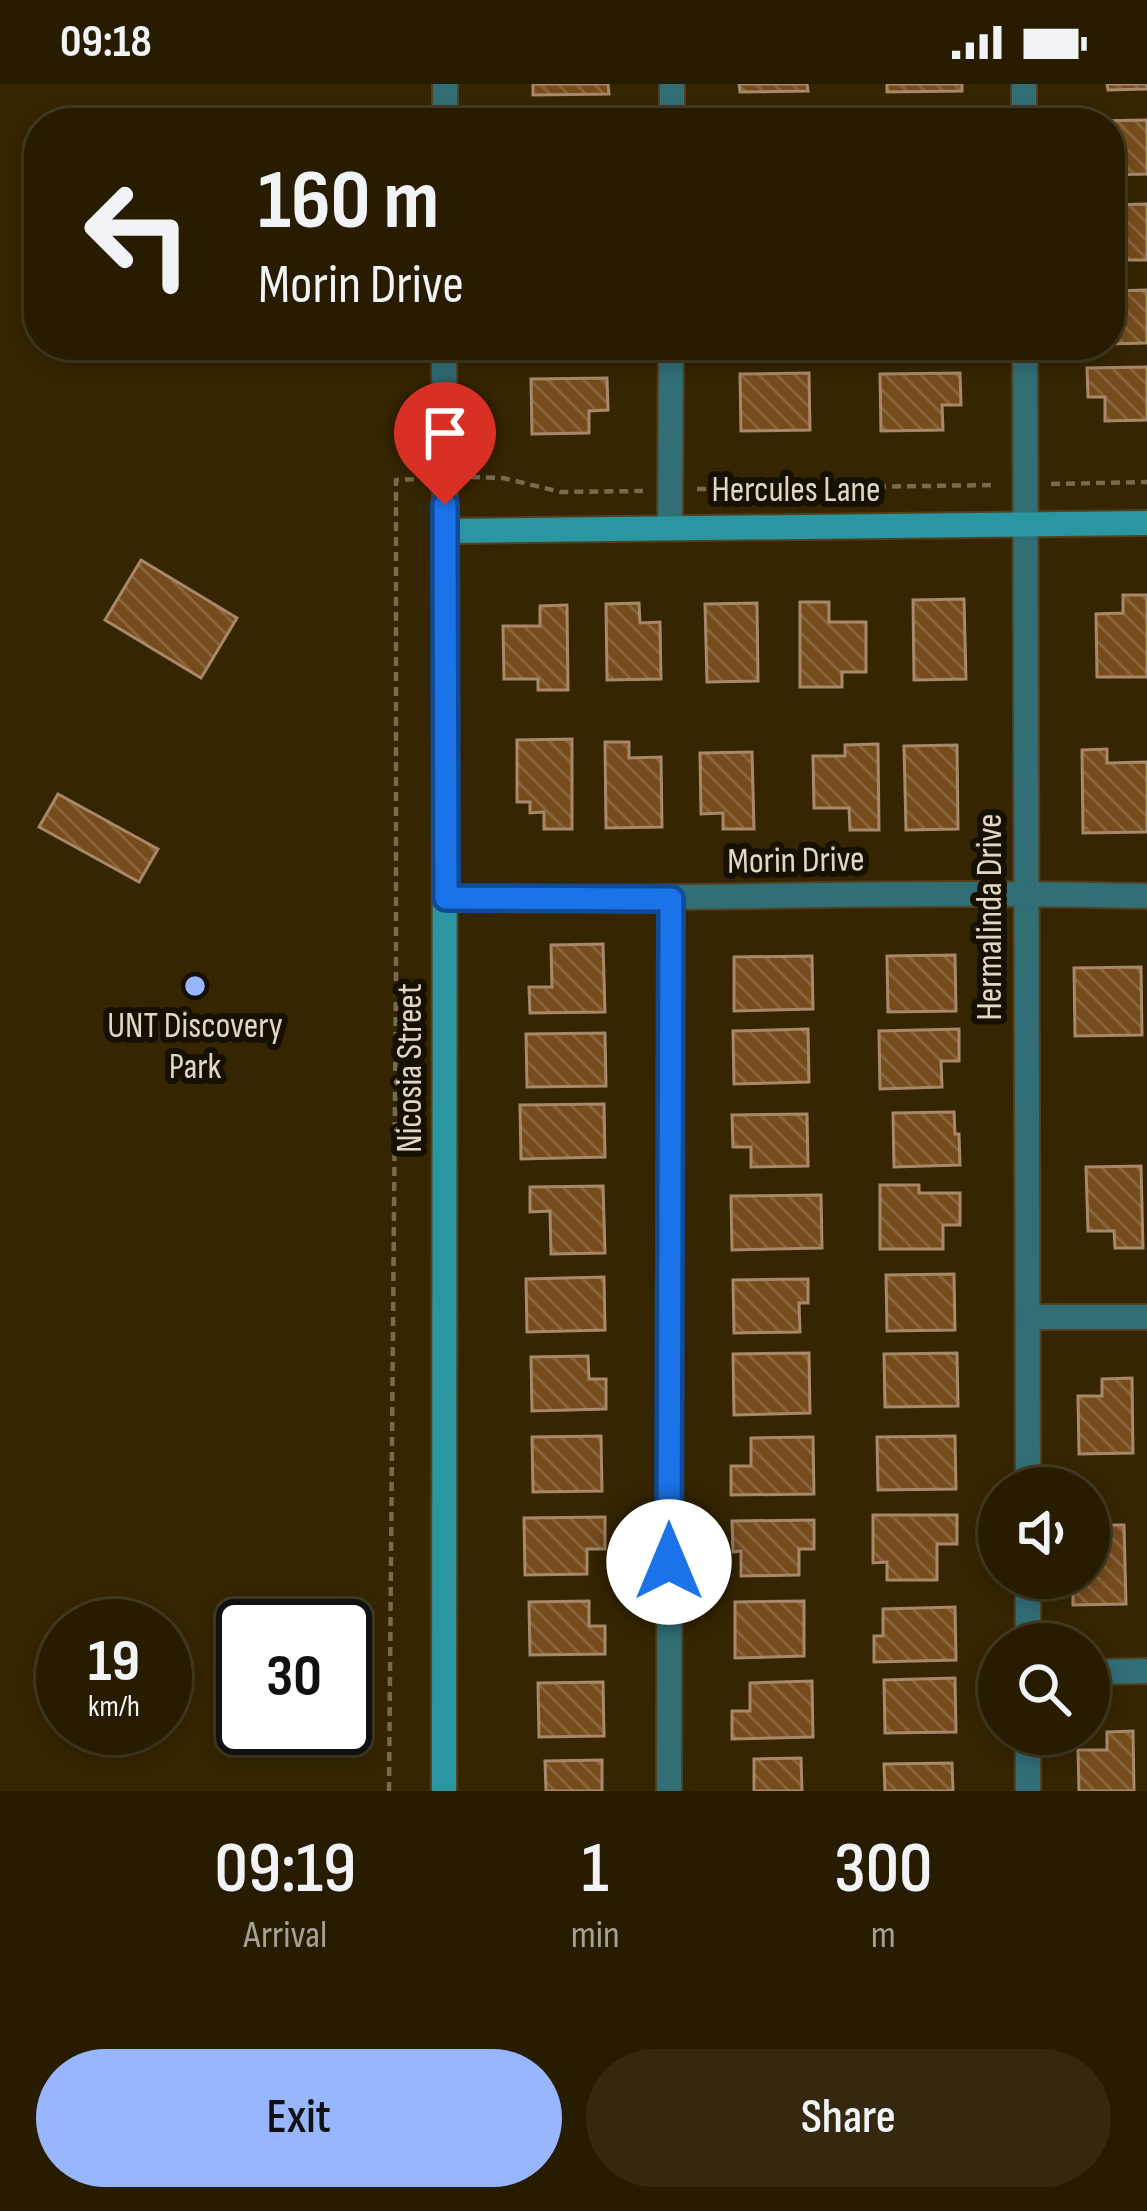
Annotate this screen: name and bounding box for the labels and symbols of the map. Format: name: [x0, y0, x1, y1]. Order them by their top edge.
pin: [394, 382, 496, 505]
street label: Hercules Lane: [712, 469, 880, 512]
street label: Hermalinda Drive: [969, 813, 1012, 1021]
street label: Morin Drive: [727, 838, 865, 884]
marker: UNT Discovery Park: [182, 973, 208, 999]
street label: Nicosia Street: [389, 983, 432, 1153]
place label: UNT Discovery Park: [107, 1005, 283, 1089]
position arrow: [606, 1499, 732, 1625]
speed limit sign: 30: [216, 1599, 372, 1755]

